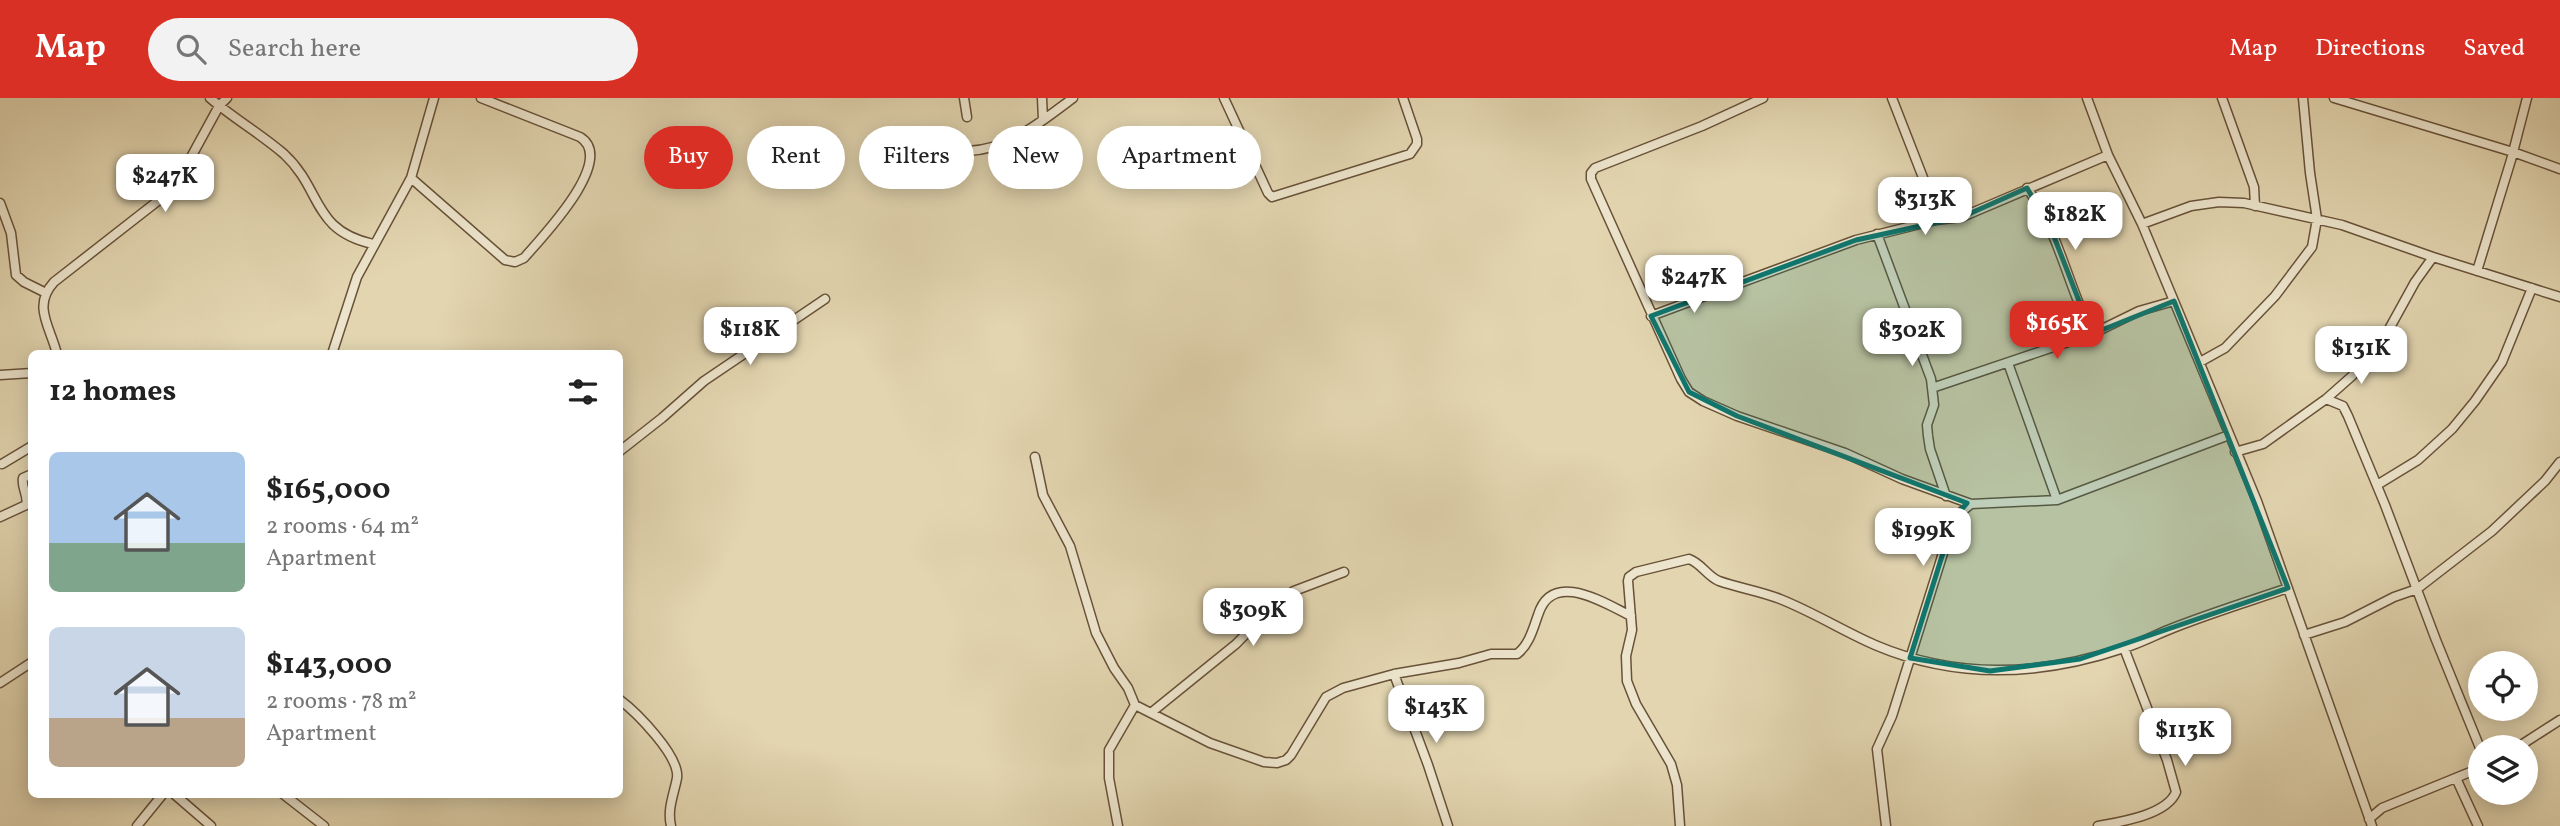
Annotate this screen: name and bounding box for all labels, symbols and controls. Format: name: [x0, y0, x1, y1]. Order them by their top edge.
search box: [148, 18, 638, 81]
text: Map: [35, 26, 106, 72]
icon: search: [172, 30, 210, 68]
text: Search here: [228, 31, 361, 67]
text: Map: [2229, 32, 2277, 66]
text: Directions: [2315, 32, 2425, 66]
text: Saved: [2463, 32, 2525, 66]
chip: Buy: [644, 126, 733, 189]
chip: Rent: [747, 126, 845, 189]
chip: Filters: [859, 126, 974, 189]
chip: New: [988, 126, 1083, 189]
chip: Apartment: [1097, 126, 1261, 189]
pin: $247K: [116, 155, 214, 214]
text: $247K: [132, 161, 198, 193]
pin: $313K: [1876, 178, 1974, 237]
text: $313K: [1894, 184, 1956, 216]
pin: $182K: [2026, 192, 2124, 252]
text: $182K: [2044, 199, 2107, 231]
pin: $247K: [1645, 256, 1743, 315]
text: $247K: [1661, 262, 1727, 294]
pin: $165K: [2008, 302, 2106, 361]
pin: $118K: [701, 308, 799, 367]
pin: $302K: [1863, 308, 1961, 368]
text: $165K: [2026, 308, 2088, 340]
text: $118K: [720, 314, 780, 346]
text: $302K: [1879, 315, 1946, 347]
pin: $131K: [2312, 327, 2410, 386]
text: $131K: [2331, 333, 2391, 365]
text: 12 homes: [49, 371, 176, 413]
icon: filters: [564, 373, 602, 411]
text: $165,000: [266, 469, 390, 511]
icon: home: [105, 480, 189, 564]
pin: $199K: [1874, 508, 1972, 568]
text: 2 rooms · 64 m²: [266, 511, 419, 543]
text: $199K: [1891, 515, 1955, 547]
text: Apartment: [266, 543, 377, 575]
pin: $309K: [1204, 588, 1302, 648]
text: $309K: [1219, 595, 1287, 627]
text: $143,000: [266, 644, 392, 686]
map controls: [2468, 651, 2538, 805]
button: locate: [2468, 651, 2538, 721]
icon: home: [105, 655, 189, 739]
text: 2 rooms · 78 m²: [266, 686, 417, 718]
pin: $143K: [1387, 686, 1485, 745]
text: $143K: [1404, 692, 1468, 724]
pin: $113K: [2136, 708, 2234, 768]
text: $113K: [2155, 715, 2215, 747]
text: Apartment: [266, 718, 377, 750]
button: layers: [2468, 735, 2538, 805]

